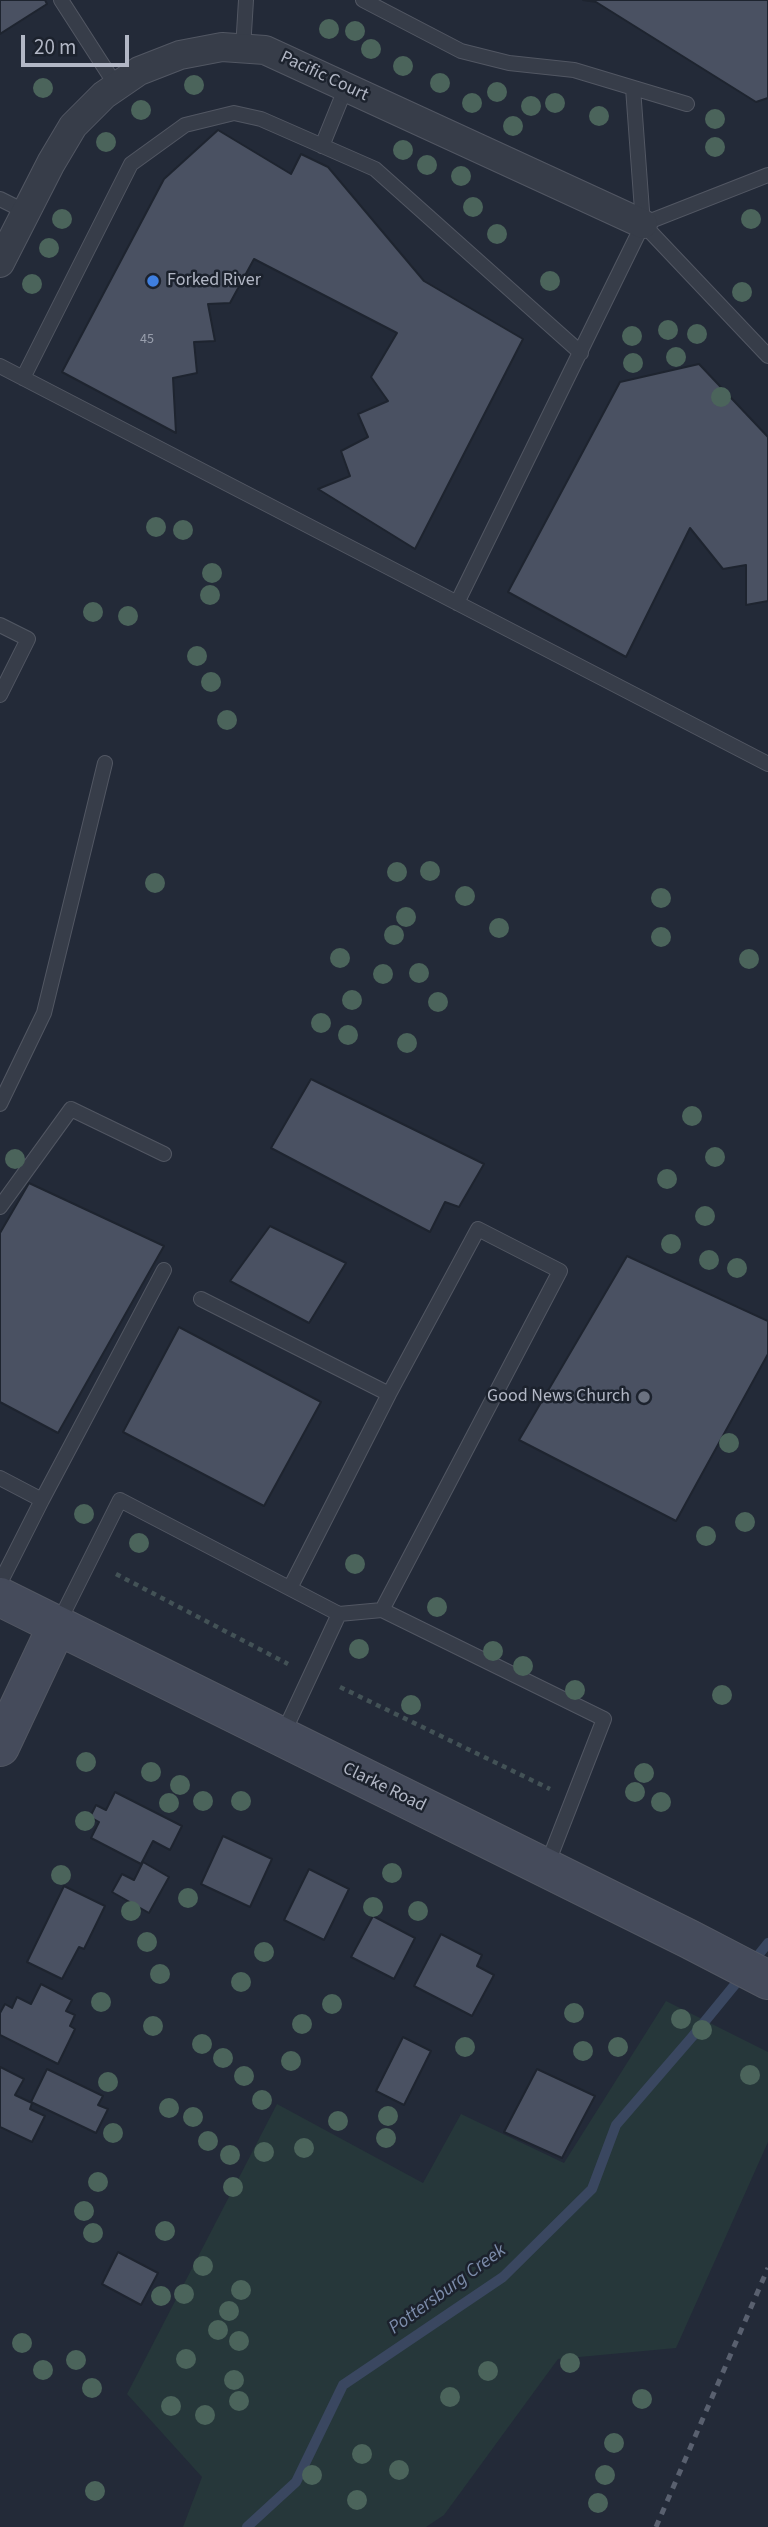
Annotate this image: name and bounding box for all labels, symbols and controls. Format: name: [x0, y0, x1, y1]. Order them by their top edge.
scale bar: [24, 21, 133, 65]
text: 20 m: [34, 32, 76, 62]
street label: Pacific Court: [276, 47, 372, 107]
place label: Forked River: [167, 270, 261, 292]
marker: Forked River: [145, 273, 161, 289]
house number: 45: [140, 332, 154, 348]
place label: Good News Church: [487, 1386, 630, 1408]
marker: Good News Church: [636, 1389, 652, 1405]
street label: Clarke Road: [339, 1759, 429, 1817]
water label: Pottersburg Creek: [385, 2240, 511, 2340]

